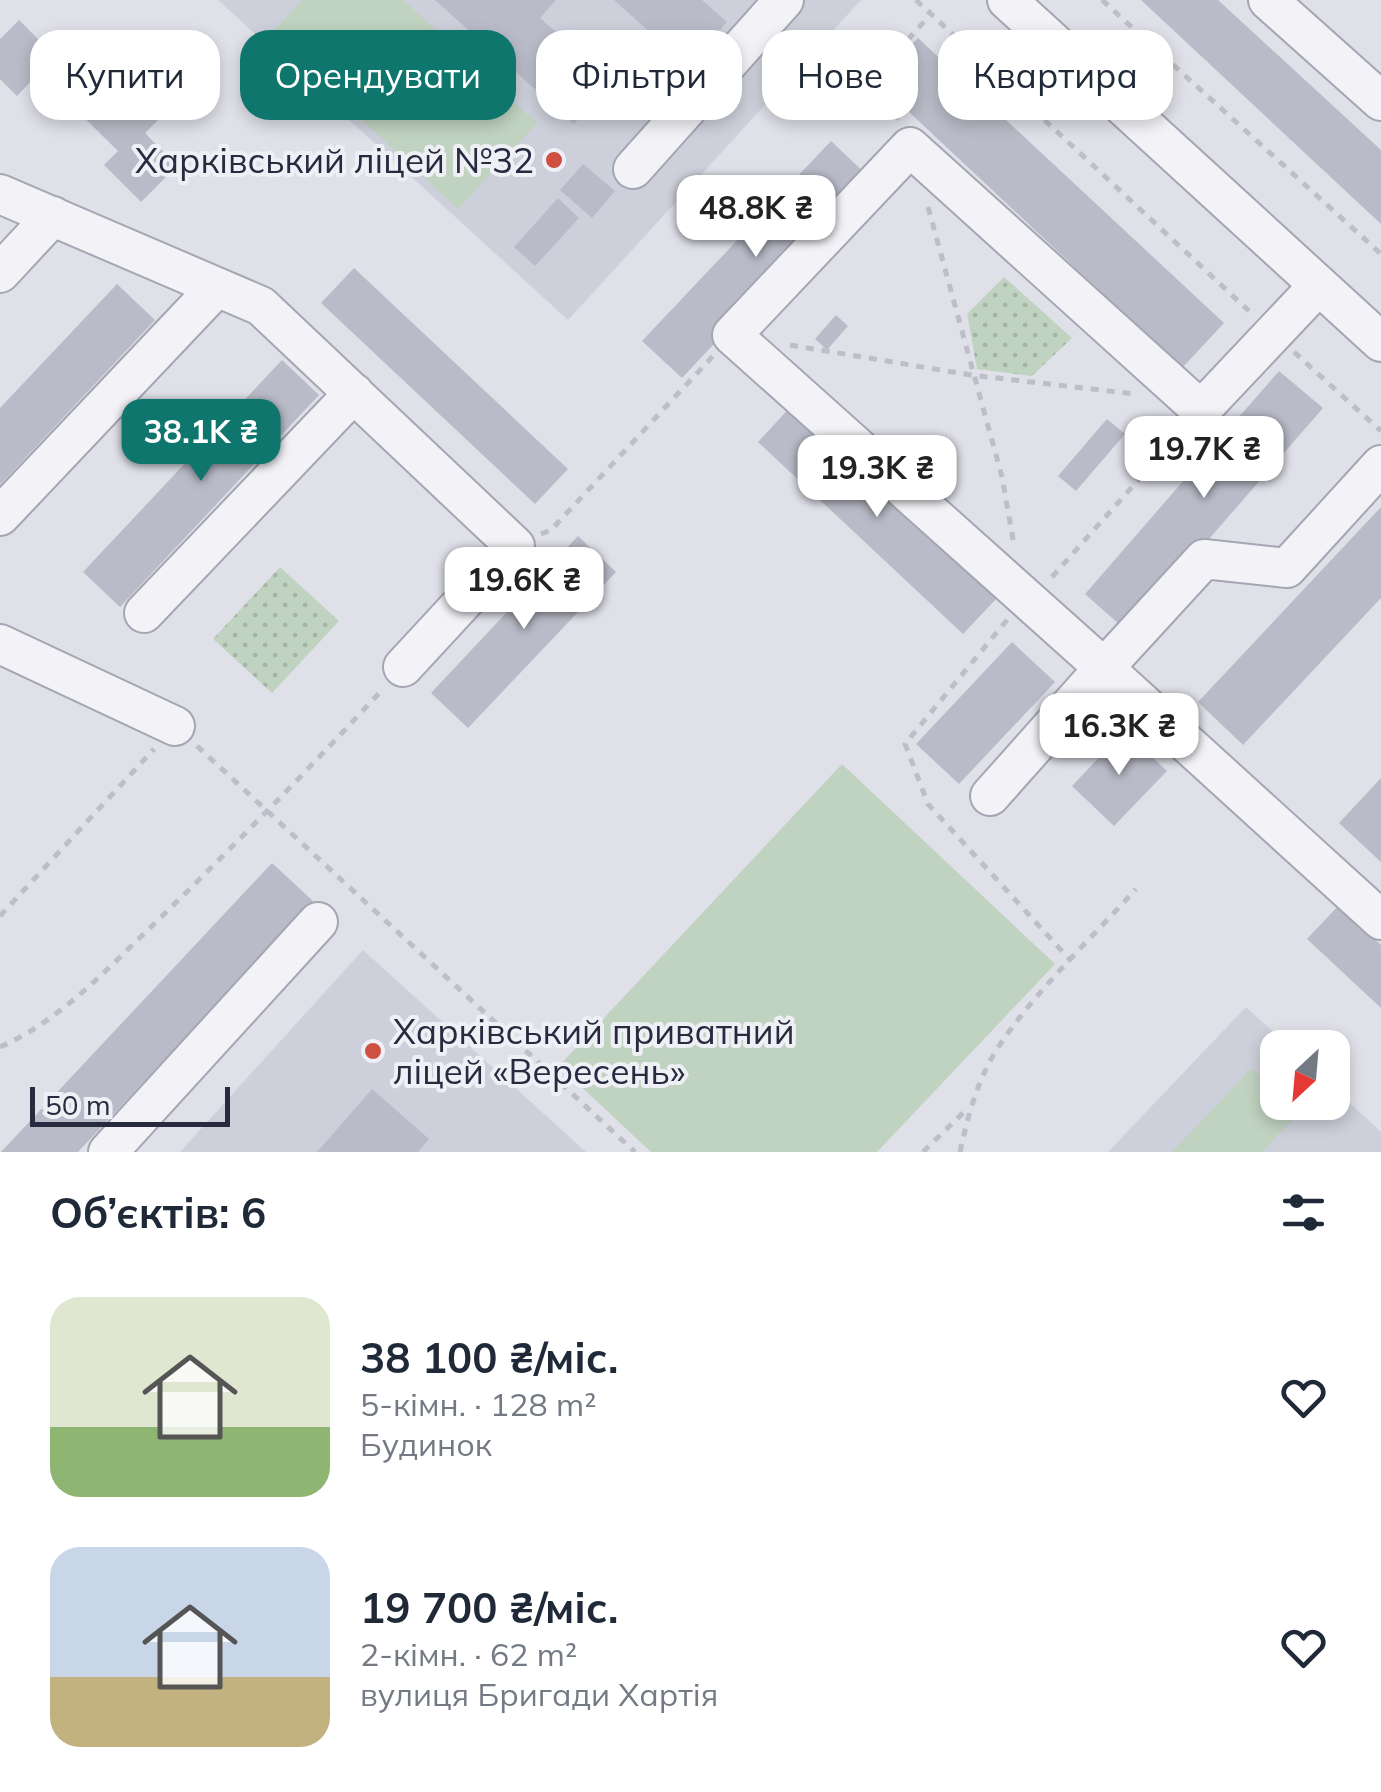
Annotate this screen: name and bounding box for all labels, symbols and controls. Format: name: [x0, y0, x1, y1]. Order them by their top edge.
chip: Купити: [30, 30, 220, 120]
chip: Орендувати: [240, 30, 516, 120]
chip: Фільтри: [536, 30, 742, 120]
chip: Нове: [762, 30, 918, 120]
chip: Квартира: [938, 30, 1173, 120]
place label: Харківський ліцей №32: [135, 138, 534, 182]
marker: Харківський ліцей №32: [543, 149, 565, 171]
pin: 48.8K ₴: [664, 175, 848, 260]
text: 48.8K ₴: [699, 187, 813, 227]
pin: 38.1K ₴: [109, 399, 293, 484]
text: 38.1K ₴: [144, 411, 258, 451]
pin: 19.7K ₴: [1112, 416, 1296, 501]
text: 19.7K ₴: [1147, 428, 1261, 468]
pin: 19.3K ₴: [785, 435, 969, 520]
text: 19.3K ₴: [820, 447, 934, 487]
pin: 19.6K ₴: [432, 547, 616, 632]
text: 19.6K ₴: [467, 559, 581, 599]
pin: 16.3K ₴: [1027, 693, 1211, 778]
text: 16.3K ₴: [1062, 705, 1176, 745]
place label: Харківський приватний ліцей «Вересень»: [393, 1009, 794, 1093]
north arrow: [1260, 1030, 1350, 1120]
map controls: [1260, 1030, 1350, 1120]
marker: Харківський приватний ліцей «Вересень»: [362, 1040, 384, 1062]
scale bar: [30, 1082, 230, 1126]
text: 50 m: [45, 1087, 111, 1122]
icon: filters: [1276, 1185, 1331, 1240]
text: Об’єктів: 6: [50, 1186, 266, 1239]
text: 38 100 ₴/міс.: [360, 1331, 618, 1384]
icon: home: [130, 1337, 250, 1457]
icon: heart: [1276, 1370, 1331, 1425]
text: 5-кімн. · 128 m²: [360, 1384, 596, 1424]
text: Будинок: [360, 1424, 492, 1464]
text: 19 700 ₴/міс.: [360, 1581, 618, 1634]
icon: home: [130, 1587, 250, 1707]
icon: heart: [1276, 1620, 1331, 1675]
text: 2-кімн. · 62 m²: [360, 1634, 577, 1674]
text: вулиця Бригади Хартія: [360, 1674, 718, 1714]

